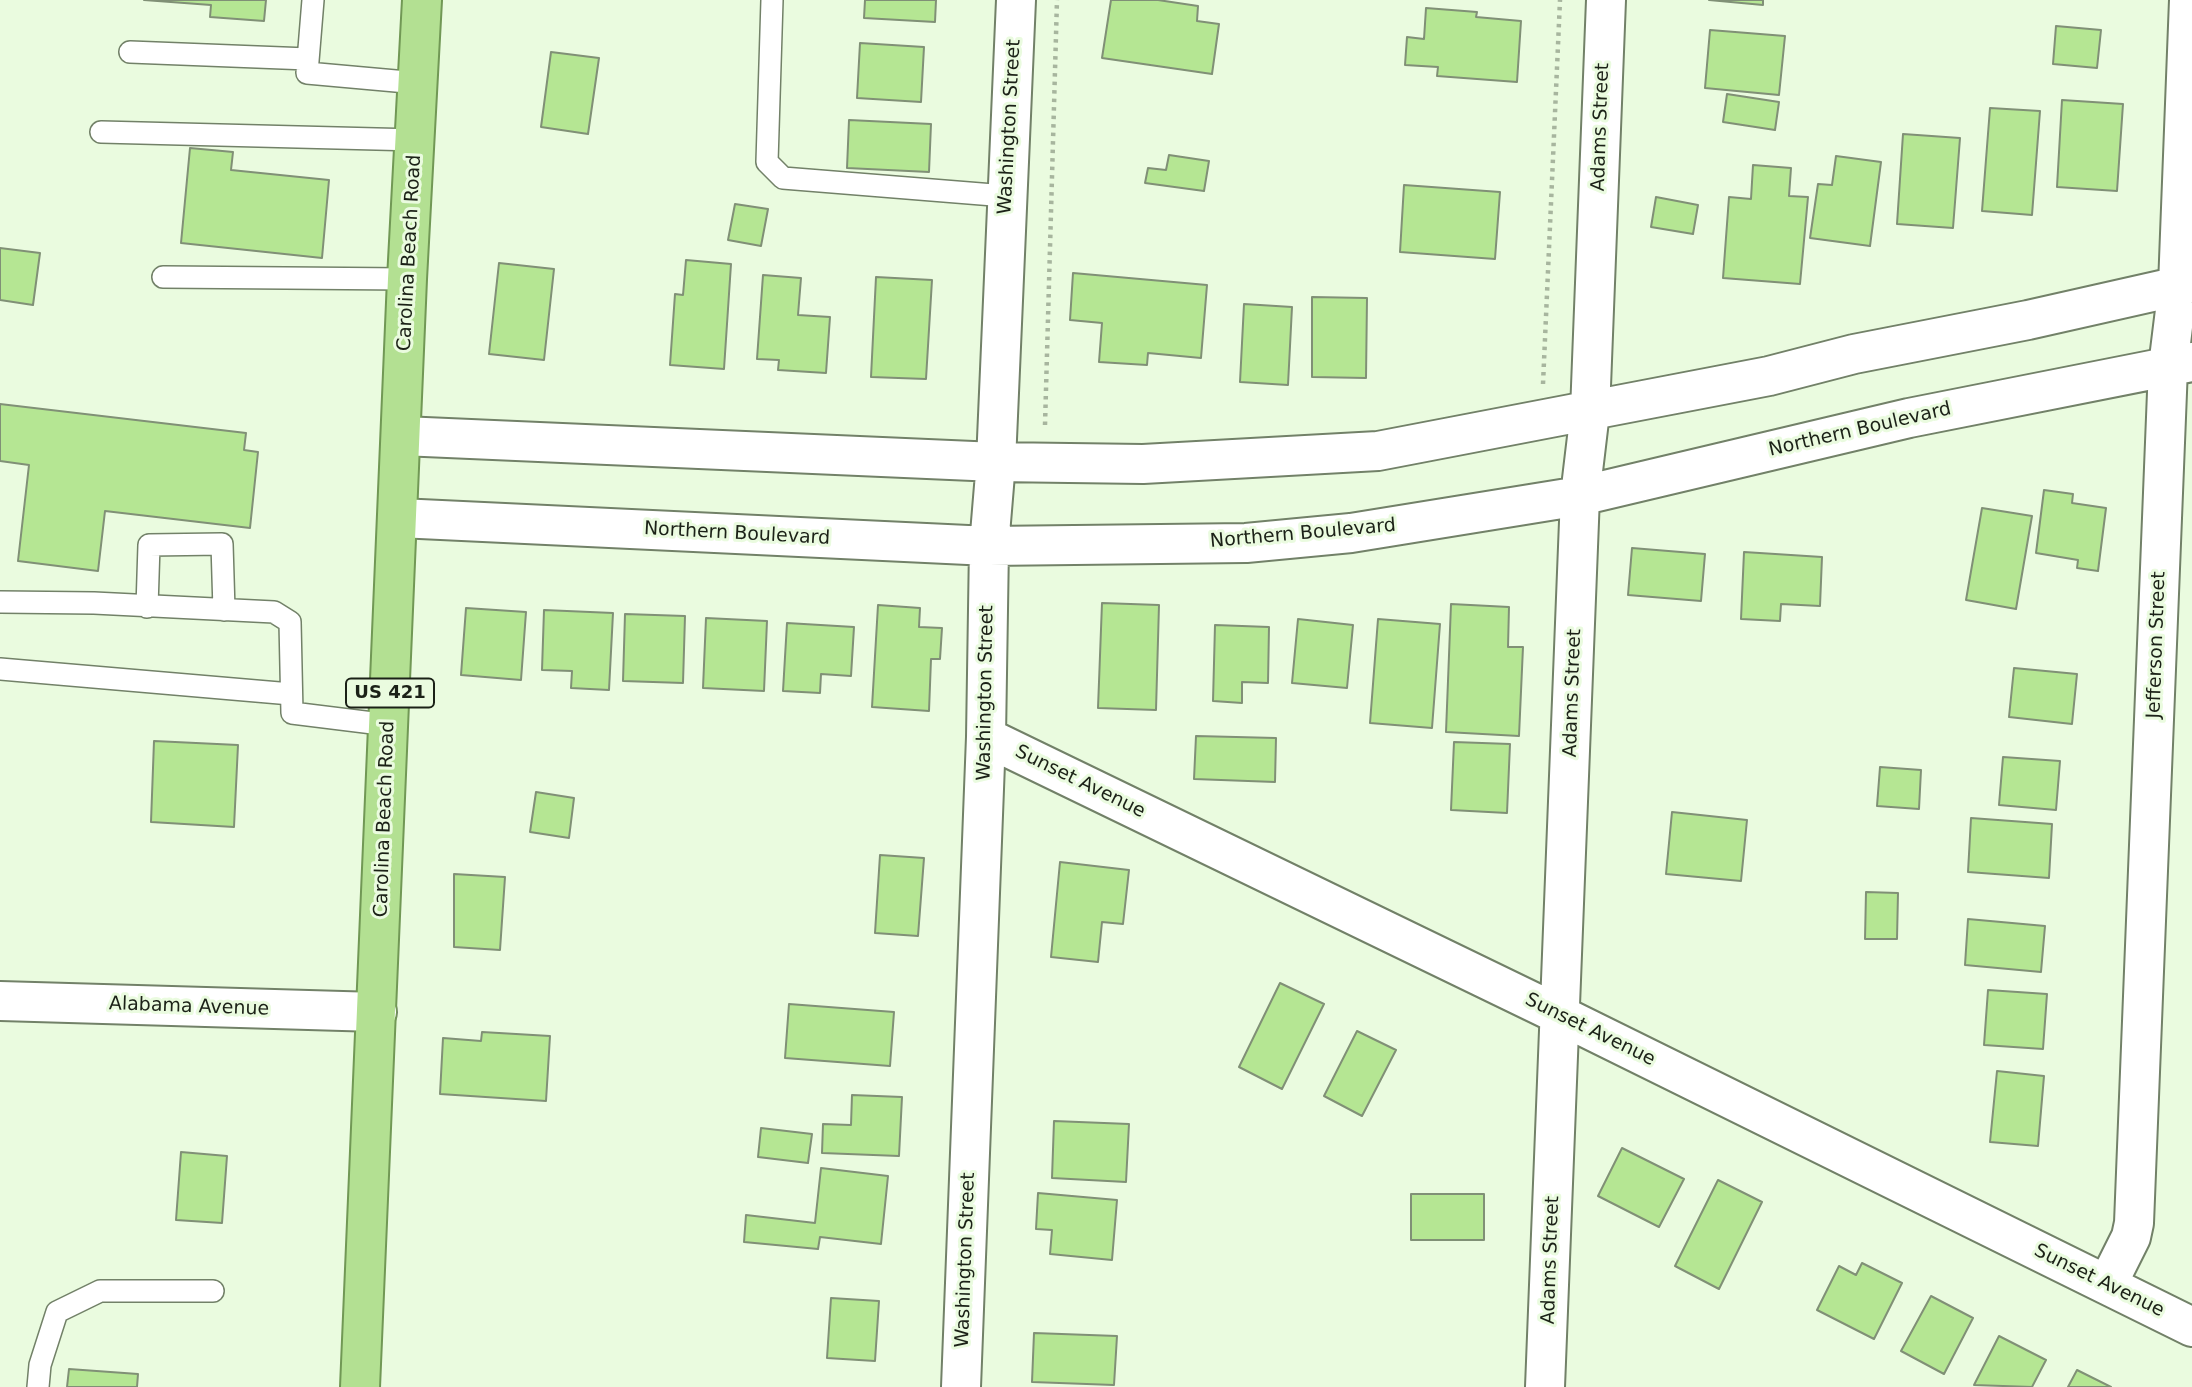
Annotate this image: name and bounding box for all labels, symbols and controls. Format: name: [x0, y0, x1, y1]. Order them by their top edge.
street label: Washington Street: [994, 39, 1026, 215]
street label: Adams Street: [1587, 62, 1615, 192]
street label: Carolina Beach Road: [393, 154, 427, 352]
street label: Northern Boulevard: [1767, 398, 1953, 462]
street label: Northern Boulevard: [1209, 515, 1397, 553]
street label: Northern Boulevard: [643, 518, 831, 550]
street label: Jefferson Street: [2143, 571, 2171, 719]
street label: Washington Street: [973, 605, 999, 781]
street label: Adams Street: [1559, 628, 1587, 758]
road number: US 421: [346, 678, 434, 708]
street label: Carolina Beach Road: [370, 720, 400, 918]
street label: Sunset Avenue: [1011, 741, 1149, 823]
street label: Sunset Avenue: [1521, 989, 1659, 1071]
street label: Alabama Avenue: [108, 993, 270, 1021]
street label: Washington Street: [952, 1172, 980, 1348]
street label: Adams Street: [1537, 1195, 1565, 1325]
street label: Sunset Avenue: [2030, 1240, 2168, 1322]

